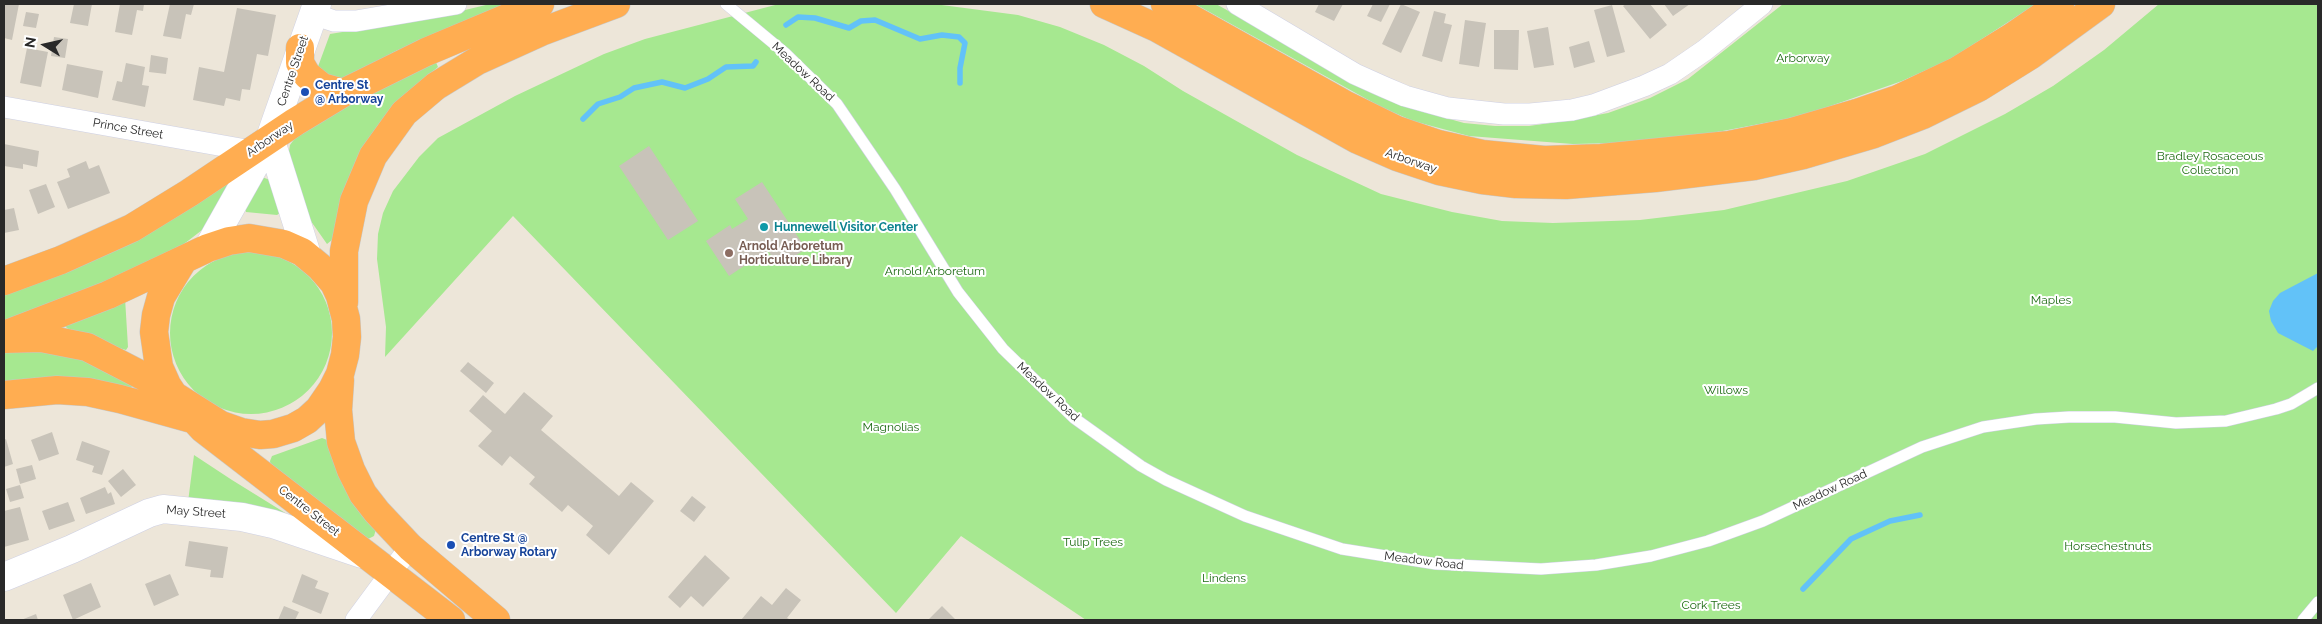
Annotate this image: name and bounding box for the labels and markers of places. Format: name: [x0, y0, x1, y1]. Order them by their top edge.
place label: Centre St @ Arborway: [315, 78, 383, 106]
marker: Centre St @ Arborway: [299, 86, 311, 98]
place label: Hunnewell Visitor Center: [774, 220, 918, 234]
marker: Hunnewell Visitor Center: [758, 221, 770, 233]
place label: Arnold Arboretum Horticulture Library: [739, 239, 852, 267]
marker: Arnold Arboretum Horticulture Library: [723, 247, 735, 259]
place label: Centre St @ Arborway Rotary: [461, 531, 557, 559]
marker: Centre St @ Arborway Rotary: [445, 539, 457, 551]

